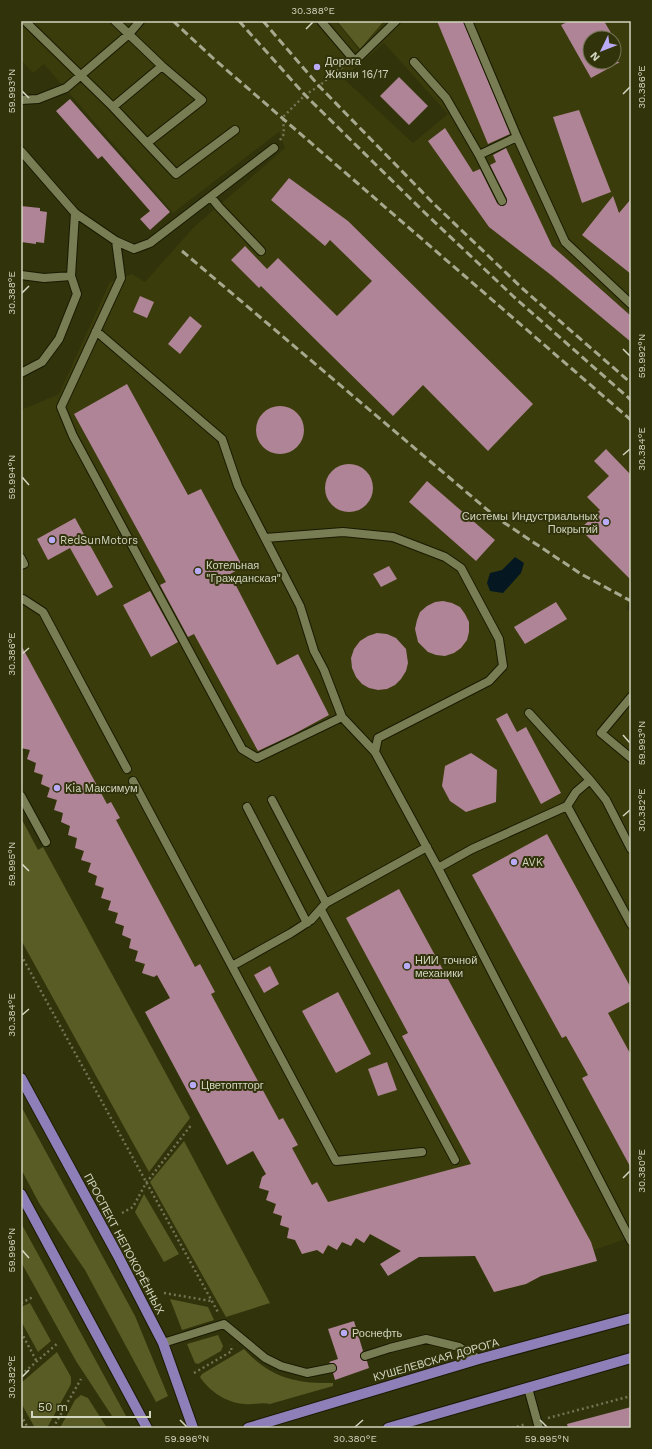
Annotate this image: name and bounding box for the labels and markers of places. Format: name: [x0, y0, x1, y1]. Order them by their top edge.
place label: Дорога Жизни 16/17: [325, 55, 388, 81]
marker: Дорога Жизни 16/17: [312, 62, 322, 72]
place label: Системы Индустриальных Покрытий: [462, 510, 598, 536]
marker: Системы Индустриальных Покрытий: [601, 517, 611, 527]
place label: RedSunMotors: [60, 534, 138, 547]
marker: RedSunMotors: [47, 535, 57, 545]
place label: Котельная "Гражданская": [206, 559, 281, 585]
marker: Котельная "Гражданская": [193, 566, 203, 576]
place label: Kia Максимум: [65, 782, 137, 795]
marker: Kia Максимум: [52, 783, 62, 793]
place label: AVK: [522, 856, 543, 869]
marker: AVK: [509, 857, 519, 867]
place label: НИИ точной механики: [415, 954, 477, 980]
marker: НИИ точной механики: [402, 961, 412, 971]
place label: Цветоптторг: [201, 1079, 264, 1092]
marker: Цветоптторг: [188, 1080, 198, 1090]
place label: Роснефть: [352, 1327, 403, 1340]
marker: Роснефть: [339, 1328, 349, 1338]

